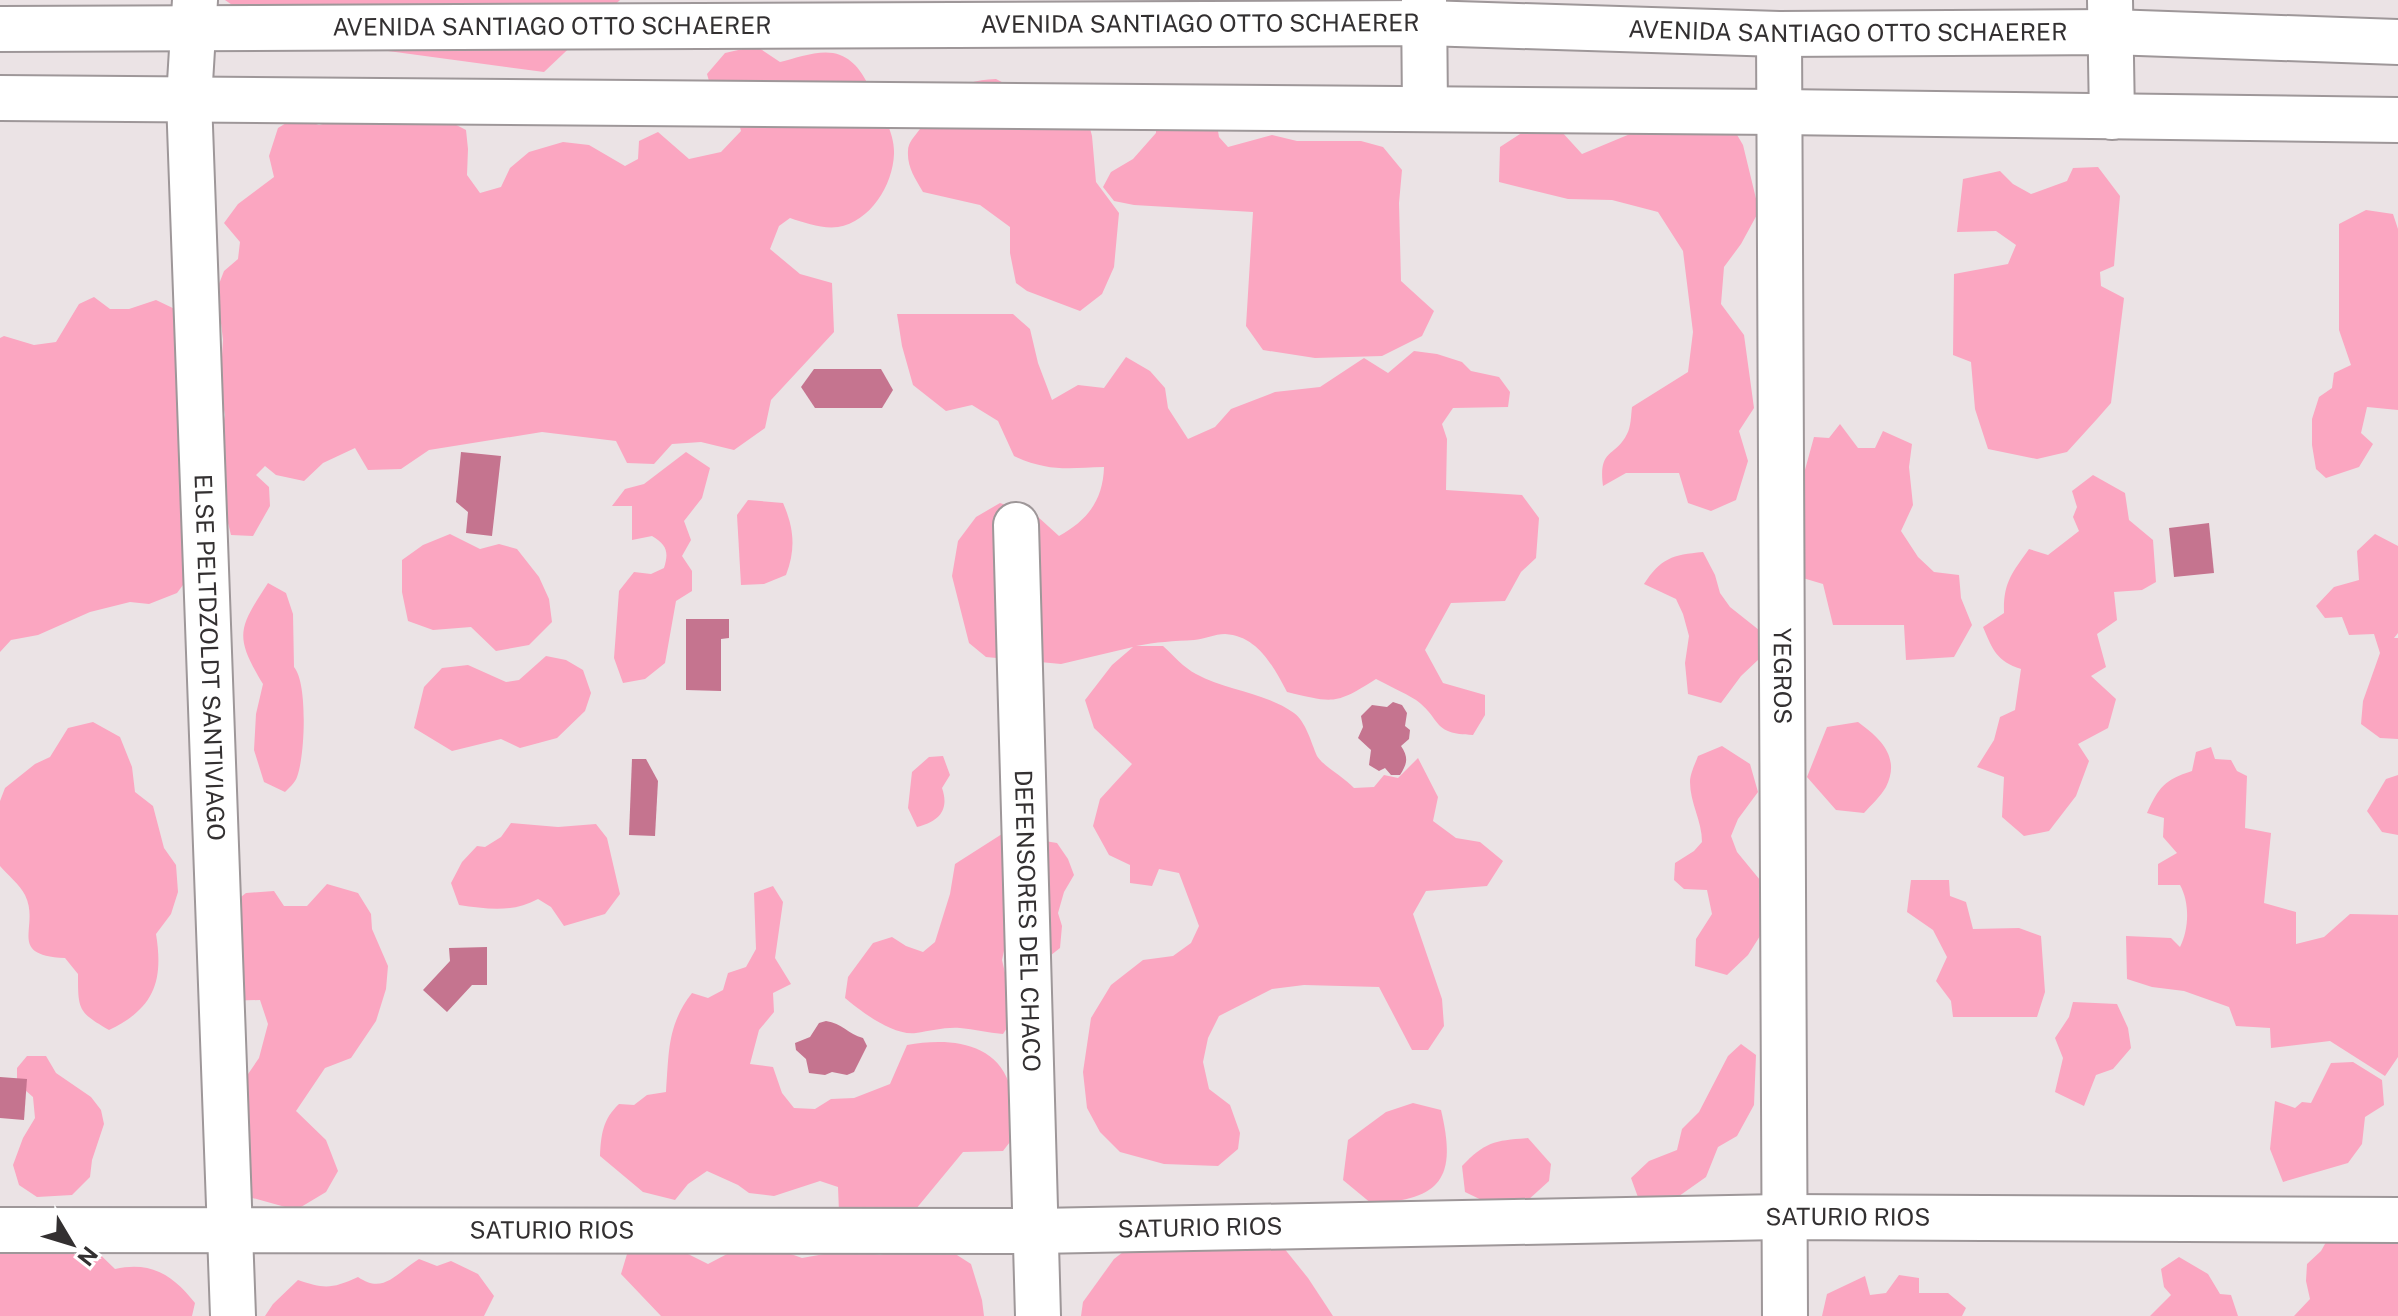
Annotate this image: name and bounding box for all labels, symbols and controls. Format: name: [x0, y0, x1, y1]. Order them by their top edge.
street label: AVENIDA SANTIAGO OTTO SCHAERER: [980, 8, 1420, 38]
street label: AVENIDA SANTIAGO OTTO SCHAERER: [332, 11, 772, 41]
street label: AVENIDA SANTIAGO OTTO SCHAERER: [1628, 14, 2067, 47]
street label: ELSE PELTDZOLDT SANTIVIAGO: [190, 473, 231, 841]
street label: YEGROS: [1769, 628, 1797, 724]
street label: DEFENSORES DEL CHACO: [1010, 769, 1046, 1072]
street label: SATURIO RIOS: [1765, 1202, 1930, 1231]
north arrow: [32, 1204, 112, 1284]
street label: SATURIO RIOS: [1117, 1211, 1283, 1242]
street label: SATURIO RIOS: [470, 1215, 634, 1244]
text: N: [72, 1242, 103, 1271]

